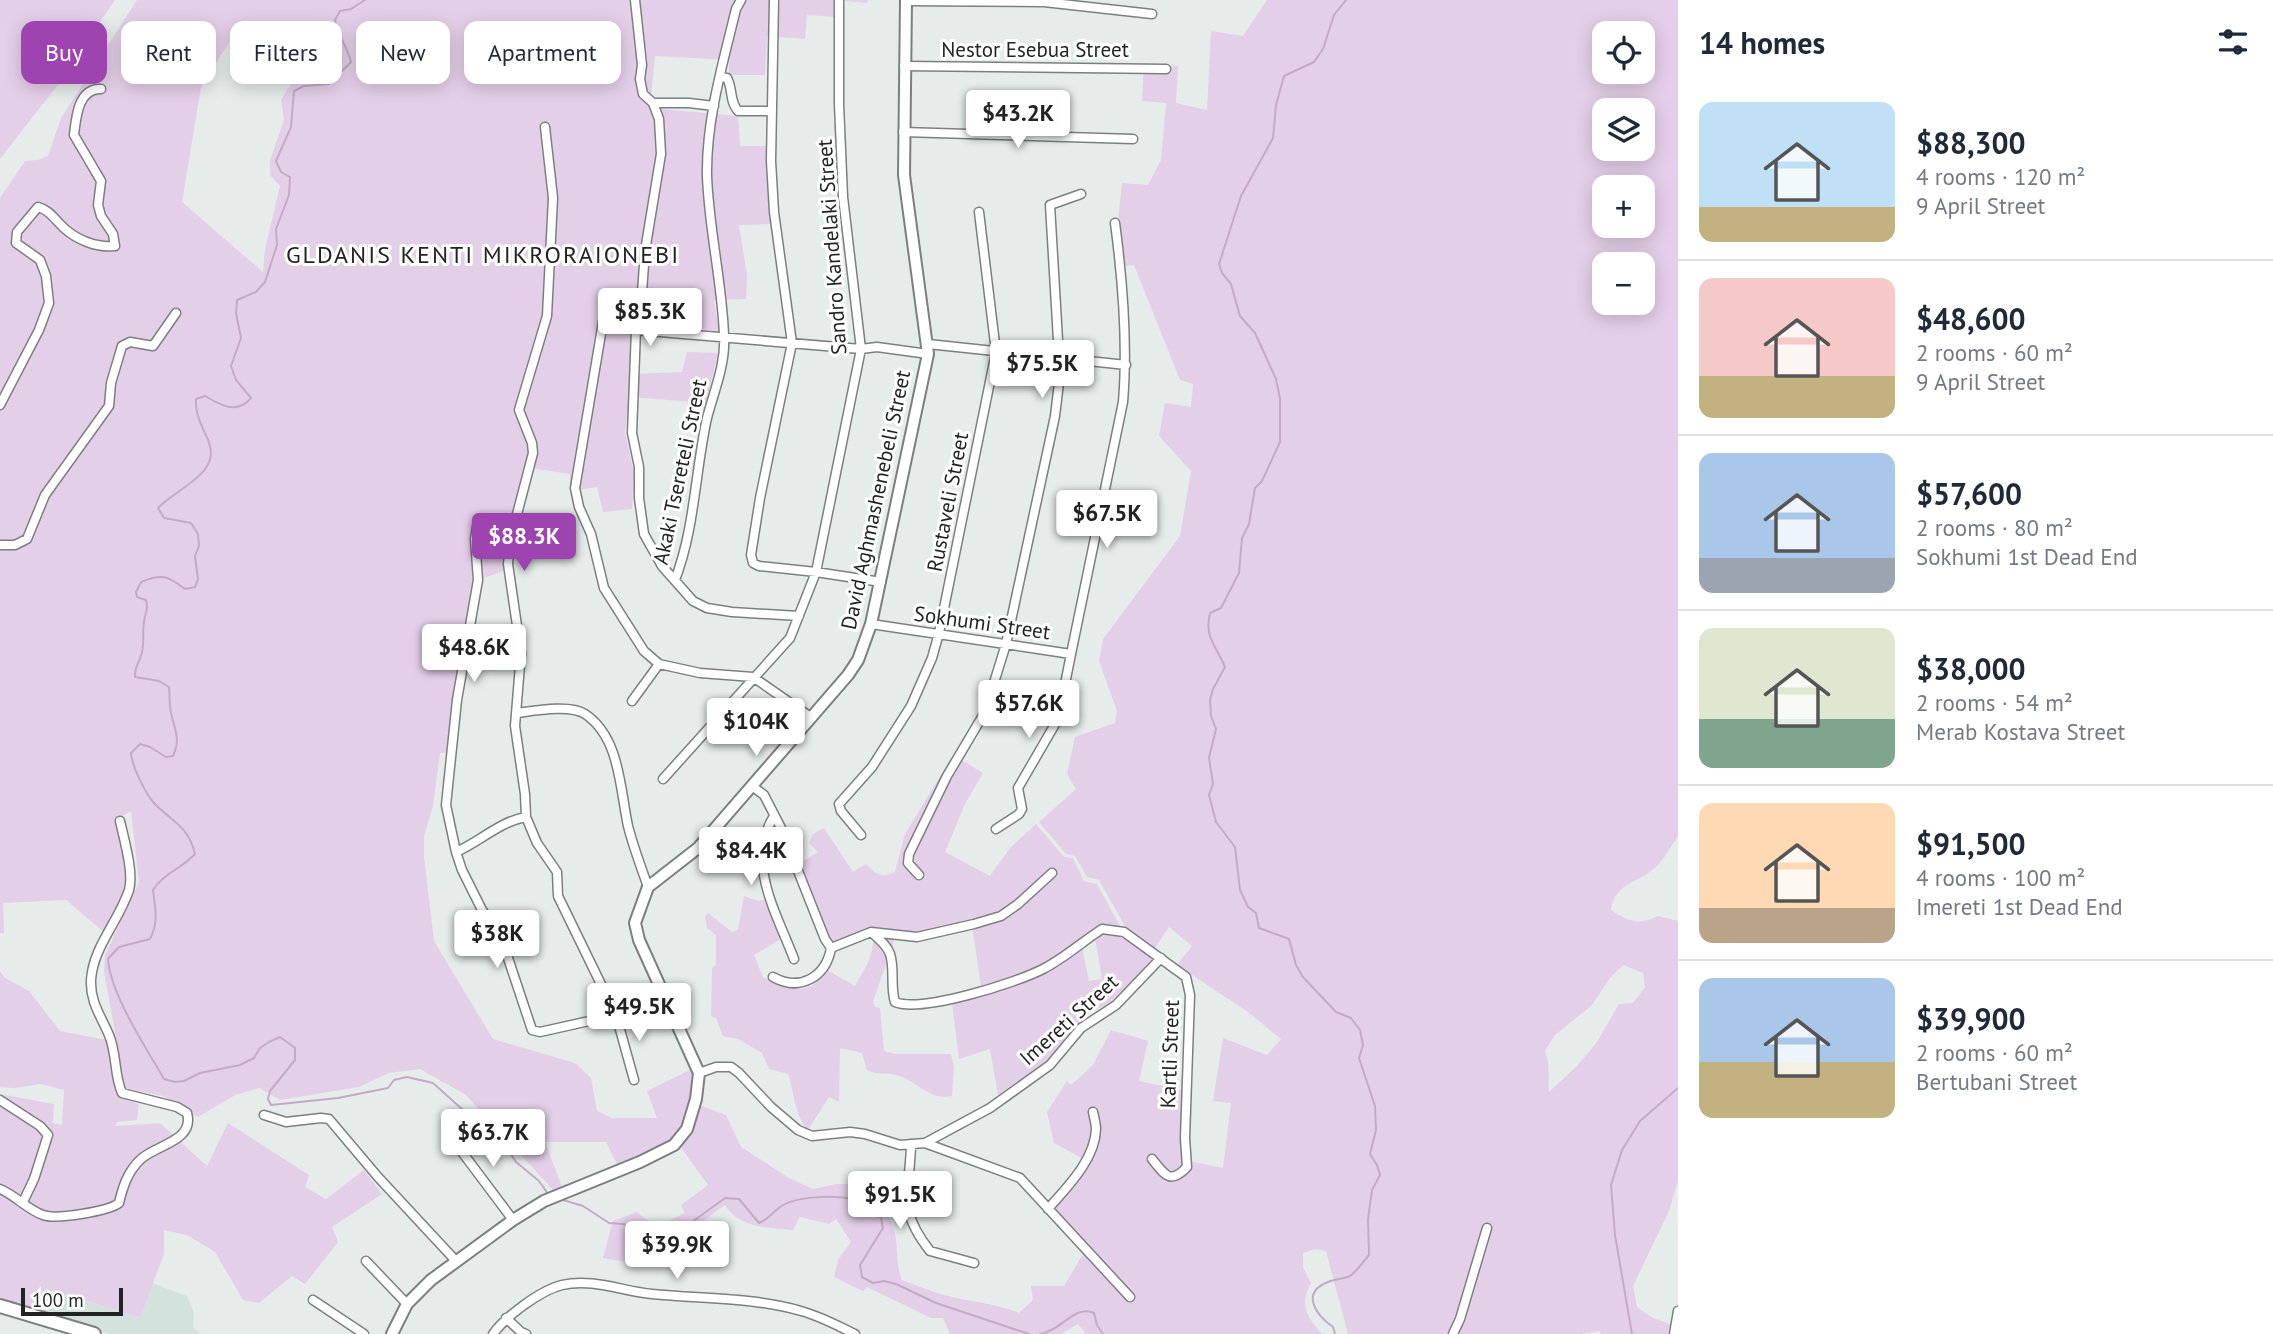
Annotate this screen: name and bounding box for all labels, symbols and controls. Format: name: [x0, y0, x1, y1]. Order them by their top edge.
chip: Buy: [21, 21, 107, 84]
chip: Rent: [121, 21, 216, 84]
chip: Filters: [230, 21, 342, 84]
chip: New: [356, 21, 450, 84]
chip: Apartment: [464, 21, 621, 84]
map controls: [1592, 21, 1655, 315]
button: locate: [1592, 21, 1655, 84]
text: 14 homes: [1699, 23, 1825, 62]
icon: filters: [2214, 23, 2252, 61]
street label: Nestor Esebua Street: [941, 36, 1129, 63]
pin: $43.2K: [961, 90, 1075, 150]
text: $43.2K: [982, 98, 1054, 127]
button: layers: [1592, 98, 1655, 161]
text: $88,300: [1916, 123, 2026, 162]
icon: home: [1755, 130, 1839, 214]
street label: Sandro Kandelaki Street: [811, 138, 852, 356]
text: 4 rooms · 120 m²: [1916, 162, 2085, 191]
button: +: [1592, 175, 1655, 238]
text: 9 April Street: [1916, 191, 2045, 220]
district label: GLDANIS KENTI MIKRORAIONEBI: [286, 239, 680, 270]
button: −: [1592, 252, 1655, 315]
pin: $85.3K: [593, 288, 707, 348]
text: $85.3K: [614, 296, 686, 325]
text: $48,600: [1916, 299, 2026, 338]
icon: home: [1755, 306, 1839, 390]
text: 2 rooms · 60 m²: [1916, 338, 2073, 367]
pin: $75.5K: [985, 340, 1099, 400]
text: $75.5K: [1006, 348, 1078, 377]
text: 9 April Street: [1916, 367, 2045, 396]
street label: David Aghmashenebeli Street: [835, 368, 916, 632]
street label: Akaki Tsereteli Street: [647, 377, 712, 567]
street label: Rustaveli Street: [921, 430, 974, 574]
text: $57,600: [1916, 474, 2022, 513]
icon: home: [1755, 481, 1839, 565]
pin: $67.5K: [1050, 490, 1164, 550]
text: $67.5K: [1072, 498, 1142, 527]
text: 2 rooms · 80 m²: [1916, 513, 2073, 542]
pin: $88.3K: [467, 514, 581, 573]
text: $88.3K: [488, 521, 560, 550]
text: Sokhumi 1st Dead End: [1916, 542, 2138, 571]
street label: Sokhumi Street: [912, 600, 1052, 645]
pin: $48.6K: [417, 624, 531, 684]
text: $48.6K: [438, 632, 510, 661]
text: $38,000: [1916, 649, 2026, 688]
icon: home: [1755, 656, 1839, 740]
pin: $57.6K: [972, 680, 1086, 740]
text: $57.6K: [994, 688, 1064, 717]
text: 2 rooms · 54 m²: [1916, 688, 2073, 717]
pin: $104K: [707, 698, 805, 758]
text: $104K: [723, 706, 789, 735]
text: Merab Kostava Street: [1916, 717, 2125, 746]
text: $91,500: [1916, 824, 2026, 863]
pin: $84.4K: [694, 828, 808, 887]
icon: home: [1755, 831, 1839, 915]
text: $84.4K: [715, 835, 787, 864]
text: 4 rooms · 100 m²: [1916, 863, 2085, 892]
text: Imereti 1st Dead End: [1916, 892, 2123, 921]
pin: $38K: [456, 911, 538, 970]
text: $38K: [470, 918, 524, 947]
street label: Imereti Street: [1014, 968, 1124, 1071]
pin: $49.5K: [582, 984, 696, 1043]
text: $49.5K: [603, 991, 675, 1020]
street label: Kartli Street: [1154, 999, 1185, 1109]
text: $39,900: [1916, 999, 2026, 1038]
icon: home: [1755, 1006, 1839, 1090]
text: 2 rooms · 60 m²: [1916, 1038, 2073, 1067]
text: Bertubani Street: [1916, 1067, 2077, 1096]
pin: $63.7K: [436, 1110, 550, 1169]
text: $63.7K: [457, 1117, 529, 1146]
pin: $91.5K: [843, 1172, 957, 1231]
text: $91.5K: [864, 1179, 936, 1208]
pin: $39.9K: [620, 1222, 734, 1281]
text: $39.9K: [641, 1229, 713, 1258]
scale bar: [21, 1285, 122, 1317]
text: 100 m: [32, 1288, 84, 1312]

